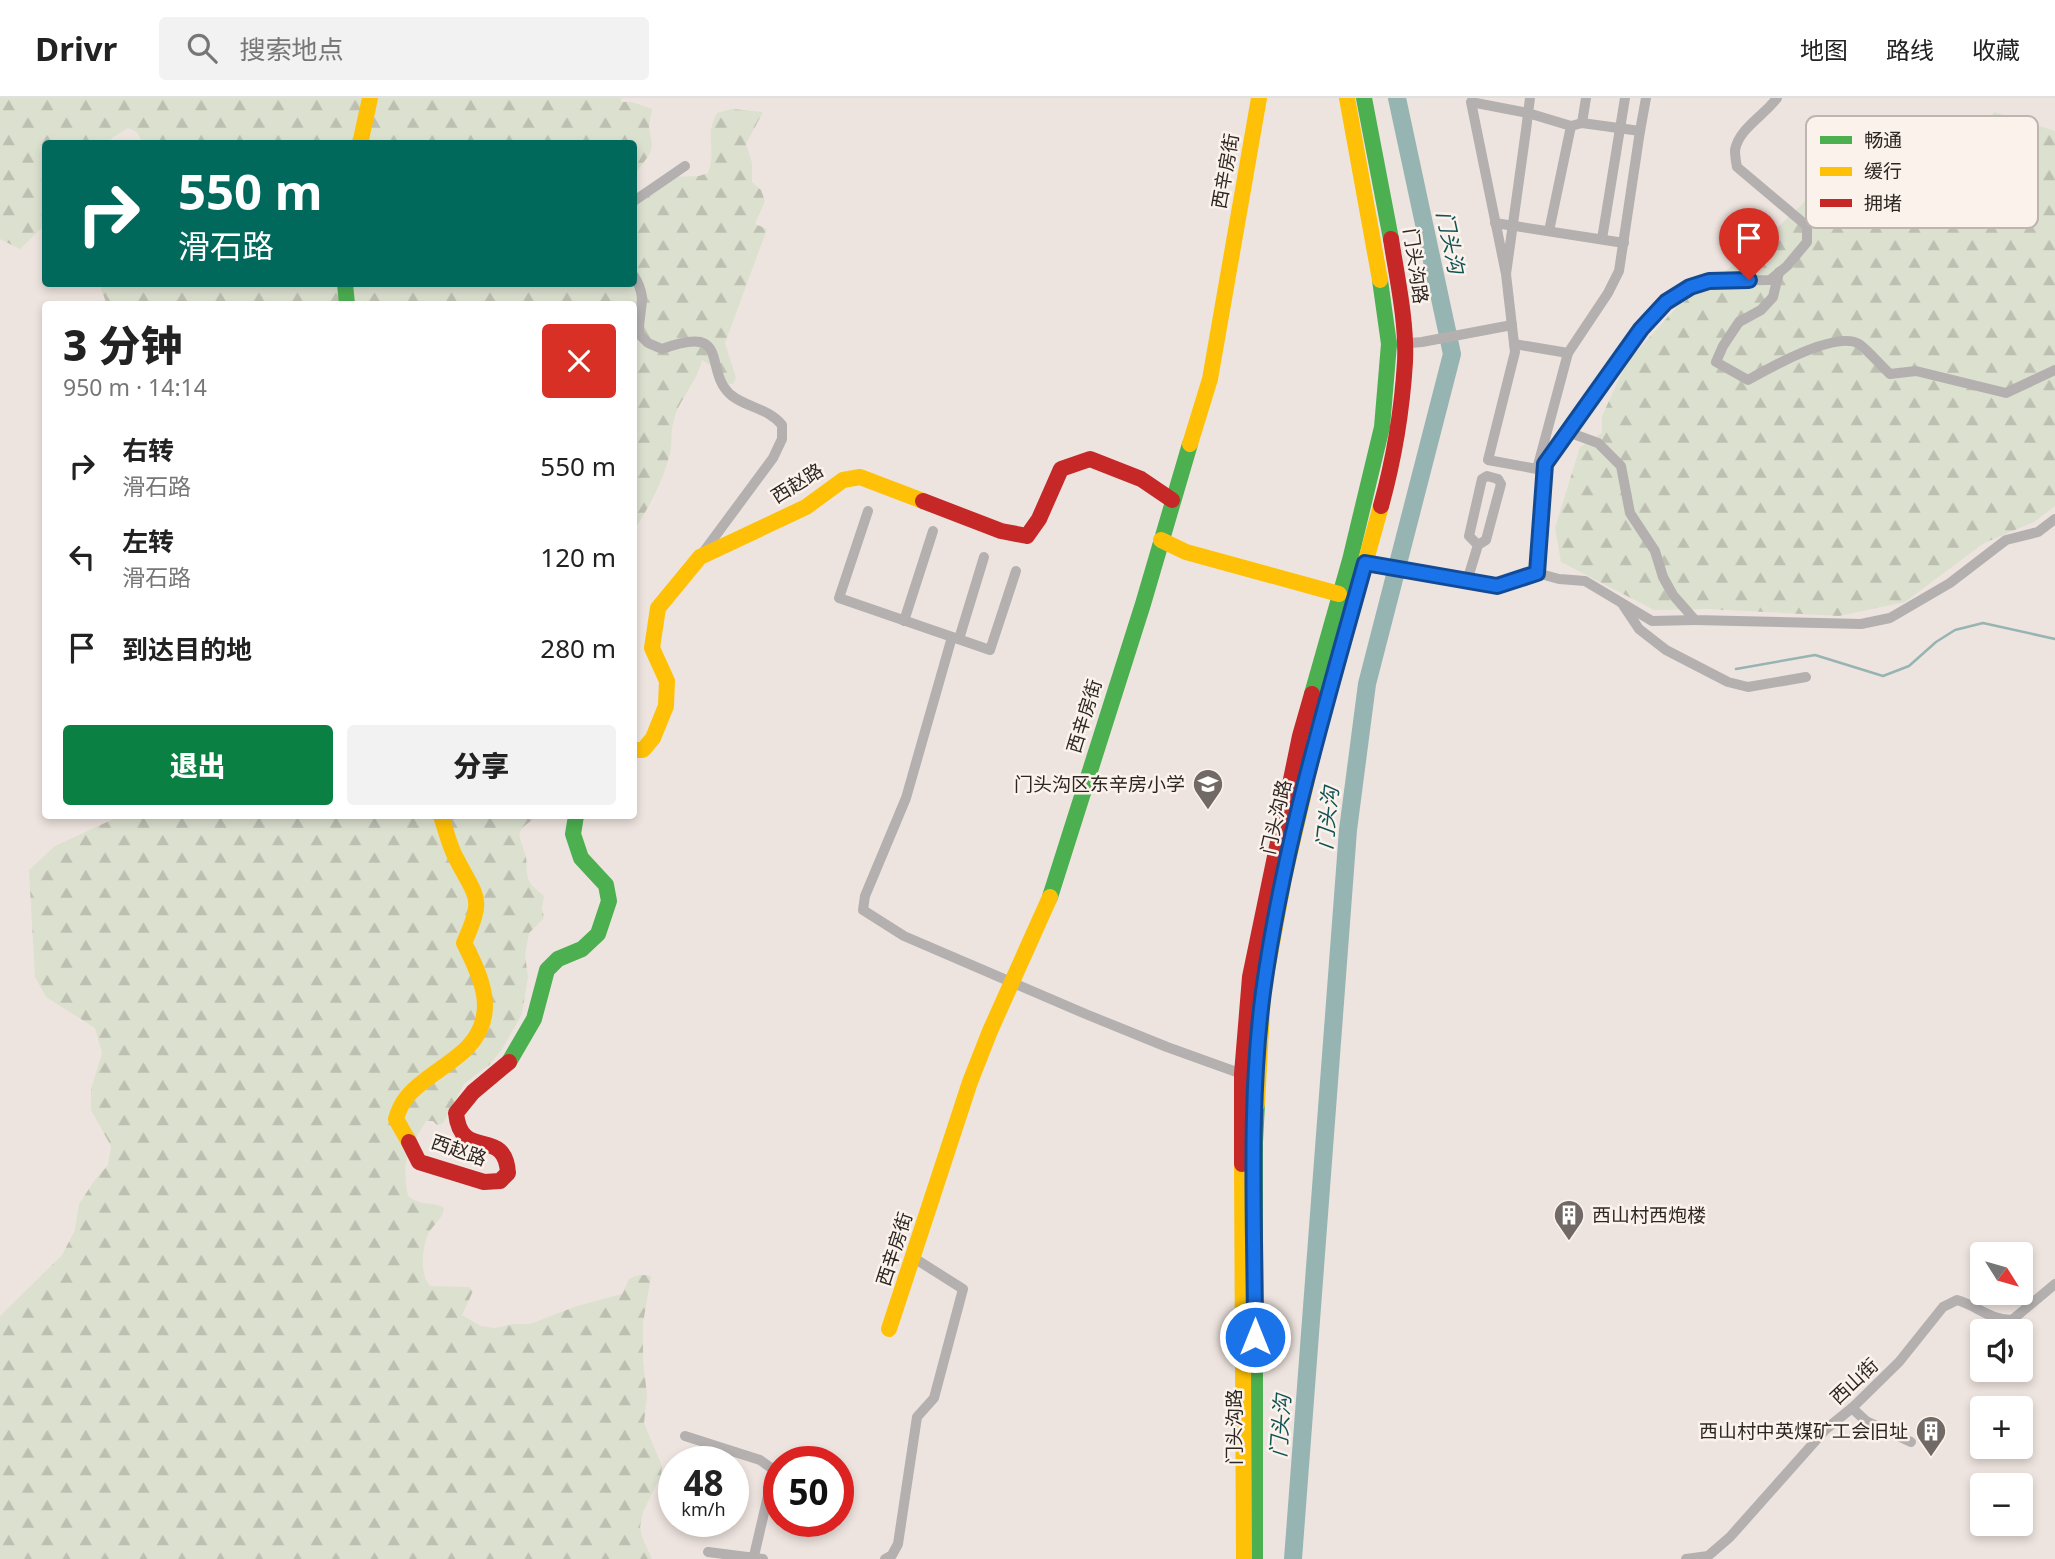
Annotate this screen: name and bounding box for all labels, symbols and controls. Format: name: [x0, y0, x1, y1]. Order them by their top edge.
search box: [159, 17, 649, 80]
text: Drivr: [35, 26, 117, 71]
icon: search: [183, 29, 221, 67]
text: 搜索地点: [239, 31, 343, 67]
text: 地图: [1800, 33, 1848, 66]
text: 路线: [1886, 33, 1934, 66]
text: 收藏: [1972, 33, 2020, 66]
legend: [1806, 116, 2038, 228]
text: 畅通: [1864, 127, 1902, 153]
street label: 西辛房街: [1206, 131, 1244, 211]
text: 550 m: [178, 158, 323, 224]
text: 缓行: [1864, 158, 1902, 184]
icon: right: [63, 168, 154, 259]
text: 拥堵: [1864, 190, 1902, 216]
water label: 门头沟: [1431, 208, 1472, 278]
pin: [1719, 208, 1779, 280]
icon: arrive: [1730, 219, 1768, 257]
text: 滑石路: [178, 224, 274, 267]
street label: 门头沟路: [1398, 227, 1434, 305]
text: 3 分钟: [63, 316, 182, 373]
button: close: [542, 324, 616, 398]
text: 950 m · 14:14: [63, 371, 207, 403]
text: 右转: [122, 432, 174, 468]
icon: right: [63, 447, 101, 485]
text: 550 m: [540, 448, 616, 484]
street label: 西赵路: [766, 457, 828, 509]
text: 滑石路: [122, 470, 191, 502]
text: 左转: [122, 523, 174, 559]
icon: left: [63, 538, 101, 576]
text: 120 m: [540, 539, 616, 575]
text: 滑石路: [122, 561, 191, 593]
icon: arrive: [63, 629, 101, 667]
text: 280 m: [540, 630, 616, 666]
text: 到达目的地: [122, 631, 252, 667]
street label: 西辛房街: [1060, 676, 1108, 756]
button: 退出: [63, 725, 333, 805]
button: 分享: [347, 725, 616, 805]
school or university icon: 门头沟区东辛房小学: [1191, 767, 1225, 811]
place label: 门头沟区东辛房小学: [1014, 771, 1185, 797]
street label: 门头沟路: [1255, 777, 1297, 857]
water label: 门头沟: [1310, 783, 1344, 851]
street label: 西赵路: [428, 1128, 490, 1172]
building icon: 西山村西炮楼: [1552, 1198, 1586, 1242]
place label: 西山村西炮楼: [1592, 1202, 1706, 1228]
street label: 西辛房街: [870, 1209, 918, 1289]
north arrow: [1970, 1242, 2034, 1306]
map controls: [1970, 1242, 2033, 1536]
position arrow: [1218, 1300, 1292, 1374]
button: sound: [1970, 1319, 2033, 1382]
street label: 西山街: [1824, 1352, 1884, 1410]
street label: 门头沟路: [1221, 1389, 1247, 1465]
water label: 门头沟: [1264, 1392, 1296, 1458]
button: +: [1970, 1396, 2033, 1459]
building icon: 西山村中英煤矿工会旧址: [1914, 1414, 1948, 1458]
place label: 西山村中英煤矿工会旧址: [1699, 1418, 1908, 1444]
speed limit sign: 50: [763, 1446, 854, 1537]
text: 48: [683, 1459, 724, 1506]
button: −: [1970, 1473, 2033, 1536]
text: km/h: [681, 1497, 726, 1521]

